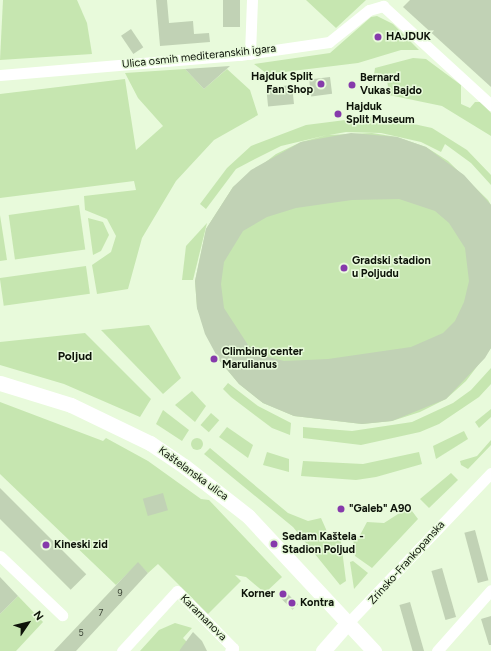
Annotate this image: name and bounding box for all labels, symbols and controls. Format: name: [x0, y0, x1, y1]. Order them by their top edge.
place label: HAJDUK: [386, 30, 431, 44]
marker: HAJDUK: [373, 32, 383, 42]
street label: Ulica osmih mediteranskih igara: [121, 42, 277, 72]
place label: Hajduk Split Fan Shop: [251, 71, 313, 97]
place label: Bernard Vukas Bajdo: [360, 72, 422, 98]
marker: Hajduk Split Fan Shop: [316, 79, 326, 89]
marker: Bernard Vukas Bajdo: [347, 80, 357, 90]
place label: Hajduk Split Museum: [346, 101, 415, 127]
marker: Hajduk Split Museum: [333, 109, 343, 119]
place label: Gradski stadion u Poljudu: [352, 255, 431, 281]
marker: Gradski stadion u Poljudu: [339, 263, 349, 273]
place label: Climbing center Marulianus: [222, 346, 303, 372]
district label: Poljud: [58, 350, 92, 364]
marker: Climbing center Marulianus: [209, 354, 219, 364]
street label: Kaštelanska ulica: [156, 444, 230, 504]
place label: "Galeb" A90: [349, 502, 411, 516]
marker: "Galeb" A90: [336, 504, 346, 514]
street label: Zrinsko-Frankopanska: [366, 518, 448, 608]
place label: Sedam Kaštela - Stadion Poljud: [282, 531, 364, 557]
place label: Kineski zid: [54, 538, 108, 552]
marker: Sedam Kaštela - Stadion Poljud: [269, 539, 279, 549]
marker: Kineski zid: [41, 540, 51, 550]
place label: Korner: [241, 587, 275, 601]
house number: 9: [117, 588, 123, 598]
marker: Korner: [278, 589, 288, 599]
street label: Karamanova: [177, 592, 229, 644]
place label: Kontra: [300, 596, 334, 610]
marker: Kontra: [287, 598, 297, 608]
north arrow: [8, 603, 48, 643]
house number: 7: [99, 608, 103, 618]
text: N: [30, 609, 46, 623]
house number: 5: [78, 628, 84, 638]

